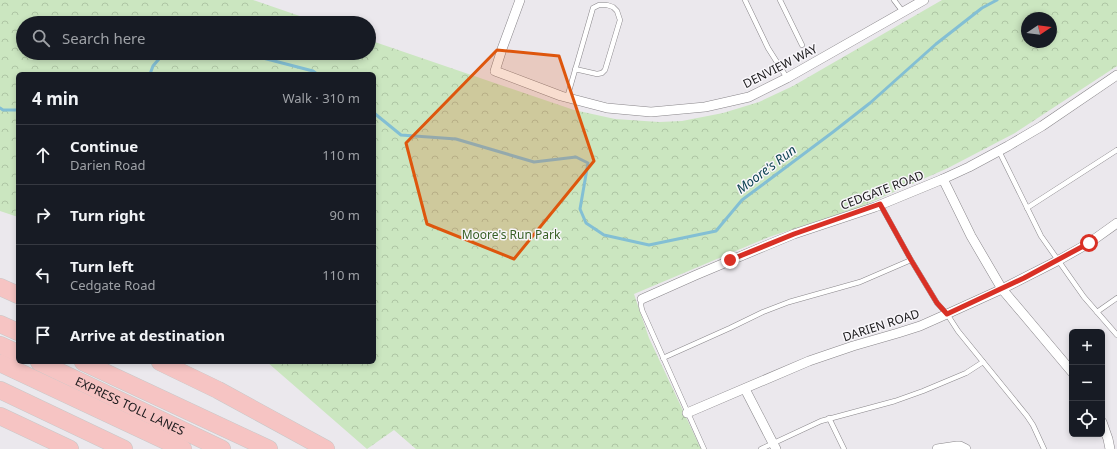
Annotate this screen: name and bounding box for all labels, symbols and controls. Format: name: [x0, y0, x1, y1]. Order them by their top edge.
north arrow: [1021, 12, 1057, 48]
search box: [16, 16, 376, 60]
icon: search: [30, 27, 52, 49]
text: Search here: [62, 28, 145, 48]
street label: DENVIEW WAY: [740, 40, 820, 92]
text: 4 min: [32, 87, 79, 110]
text: Walk · 310 m: [282, 89, 360, 107]
text: Continue: [70, 136, 138, 156]
water label: Moore's Run: [732, 141, 800, 197]
icon: ahead: [32, 144, 54, 166]
text: 110 m: [322, 146, 360, 164]
text: Darien Road: [70, 156, 146, 174]
street label: CEDGATE ROAD: [838, 166, 926, 214]
icon: right: [32, 204, 54, 226]
text: Turn right: [70, 205, 145, 225]
text: 90 m: [330, 206, 360, 224]
park label: Moore's Run Park: [462, 226, 561, 243]
route start: [1080, 234, 1098, 252]
route end: [721, 251, 739, 269]
text: Turn left: [70, 256, 134, 276]
icon: left: [32, 264, 54, 286]
text: 110 m: [322, 266, 360, 284]
text: Cedgate Road: [70, 276, 155, 294]
street label: DARIEN ROAD: [840, 305, 922, 345]
icon: arrive: [32, 324, 54, 346]
text: Arrive at destination: [70, 325, 225, 345]
map controls: [1069, 329, 1105, 437]
button: +: [1069, 329, 1105, 365]
button: −: [1069, 365, 1105, 401]
street label: EXPRESS TOLL LANES: [73, 372, 188, 439]
button: locate: [1069, 401, 1105, 437]

